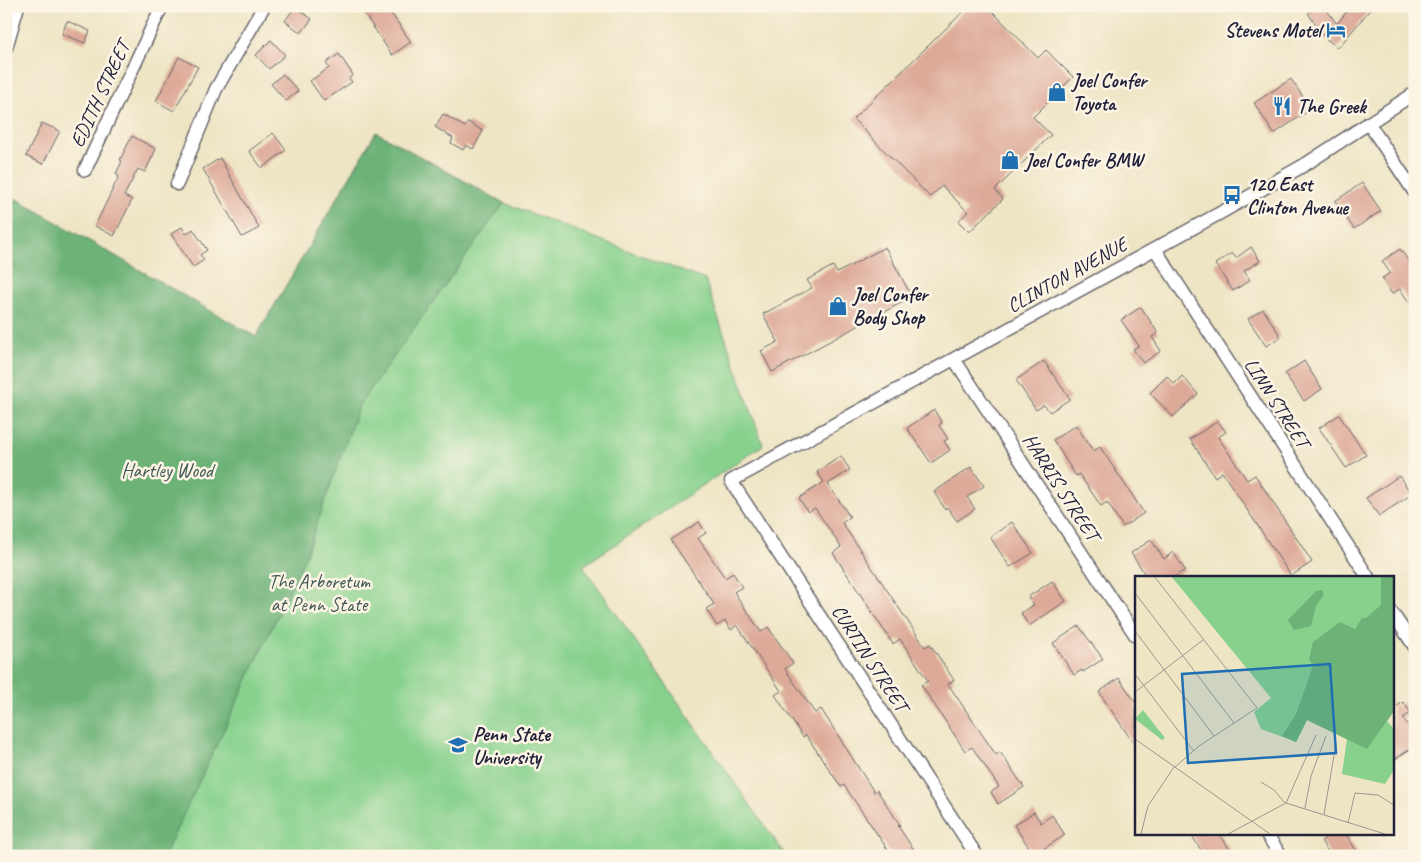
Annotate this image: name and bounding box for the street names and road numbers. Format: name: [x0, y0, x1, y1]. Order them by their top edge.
street label: EDITH STREET: [65, 33, 137, 151]
street label: CLINTON AVENUE: [1003, 230, 1134, 318]
street label: LINN STREET: [1239, 353, 1317, 456]
street label: HARRIS STREET: [1017, 429, 1108, 549]
street label: CURTIN STREET: [826, 600, 916, 720]

